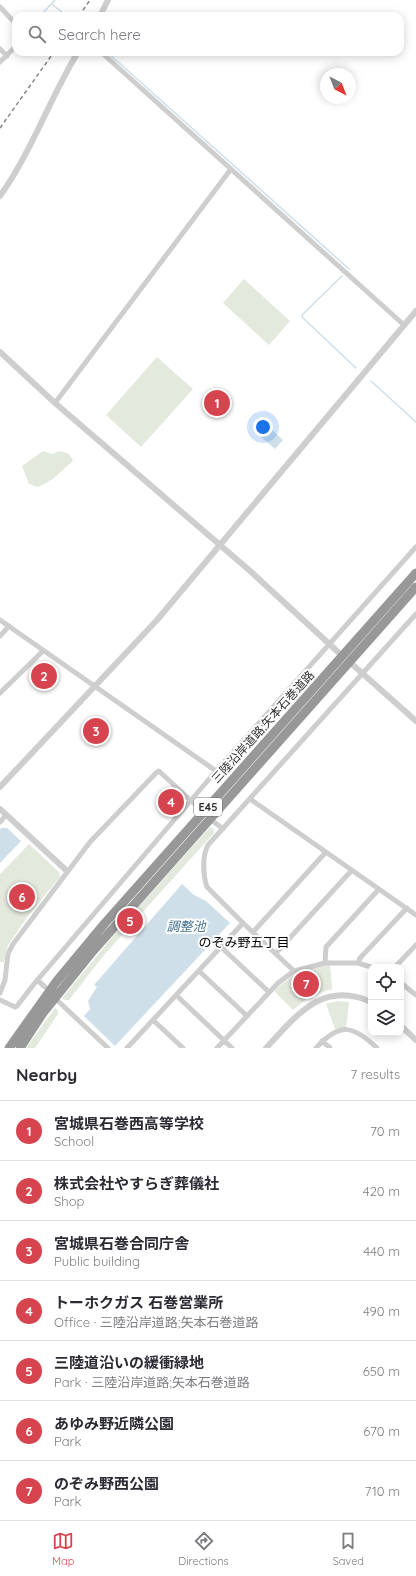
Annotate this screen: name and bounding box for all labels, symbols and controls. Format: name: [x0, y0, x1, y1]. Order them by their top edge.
search box: [12, 12, 404, 56]
icon: search: [26, 23, 48, 45]
text: Search here: [58, 25, 141, 44]
north arrow: [320, 68, 356, 104]
pin: 1: [204, 388, 230, 418]
your location: [253, 417, 273, 437]
pin: 2: [31, 661, 57, 691]
street label: 三陸沿岸道路;矢本石巻道路: [208, 667, 317, 786]
pin: 3: [83, 716, 109, 746]
pin: 4: [158, 787, 184, 817]
road number: E45: [194, 798, 222, 816]
pin: 6: [9, 882, 35, 912]
pin: 5: [117, 906, 143, 936]
water label: 調整池: [166, 918, 207, 934]
district label: のぞみ野五丁目: [198, 934, 290, 950]
map controls: [368, 964, 404, 1036]
button: locate: [368, 964, 404, 1000]
pin: 7: [293, 969, 319, 999]
button: layers: [368, 1000, 404, 1036]
text: Nearby: [16, 1064, 77, 1085]
text: 7 results: [351, 1066, 400, 1082]
text: 宮城県石巻西高等学校: [54, 1114, 204, 1133]
text: 1: [26, 1123, 32, 1139]
text: 70 m: [370, 1123, 400, 1139]
text: School: [54, 1133, 94, 1149]
text: 株式会社やすらぎ葬儀社: [54, 1174, 219, 1193]
text: 2: [25, 1183, 33, 1199]
text: 420 m: [363, 1183, 400, 1199]
text: Shop: [54, 1193, 84, 1209]
text: 宮城県石巻合同庁舎: [54, 1234, 189, 1253]
text: 3: [26, 1243, 32, 1259]
text: 440 m: [363, 1243, 400, 1259]
text: Public building: [54, 1253, 140, 1269]
text: トーホクガス 石巻営業所: [54, 1293, 223, 1312]
text: 4: [25, 1303, 33, 1319]
text: 490 m: [363, 1303, 400, 1319]
text: Office · 三陸沿岸道路;矢本石巻道路: [54, 1314, 258, 1330]
text: 三陸道沿いの緩衝緑地: [54, 1353, 204, 1372]
text: 5: [25, 1363, 33, 1379]
text: 650 m: [363, 1363, 400, 1379]
text: Park · 三陸沿岸道路;矢本石巻道路: [54, 1374, 250, 1390]
text: あゆみ野近隣公園: [54, 1414, 174, 1433]
text: 6: [25, 1423, 33, 1439]
text: 670 m: [363, 1423, 400, 1439]
text: Park: [54, 1433, 82, 1449]
text: のぞみ野西公園: [54, 1474, 159, 1493]
text: 7: [25, 1483, 33, 1499]
text: 710 m: [365, 1483, 400, 1499]
text: Park: [54, 1493, 82, 1509]
tab: Map: [52, 1530, 74, 1568]
tab: Directions: [178, 1530, 229, 1568]
tab: Saved: [333, 1530, 364, 1568]

